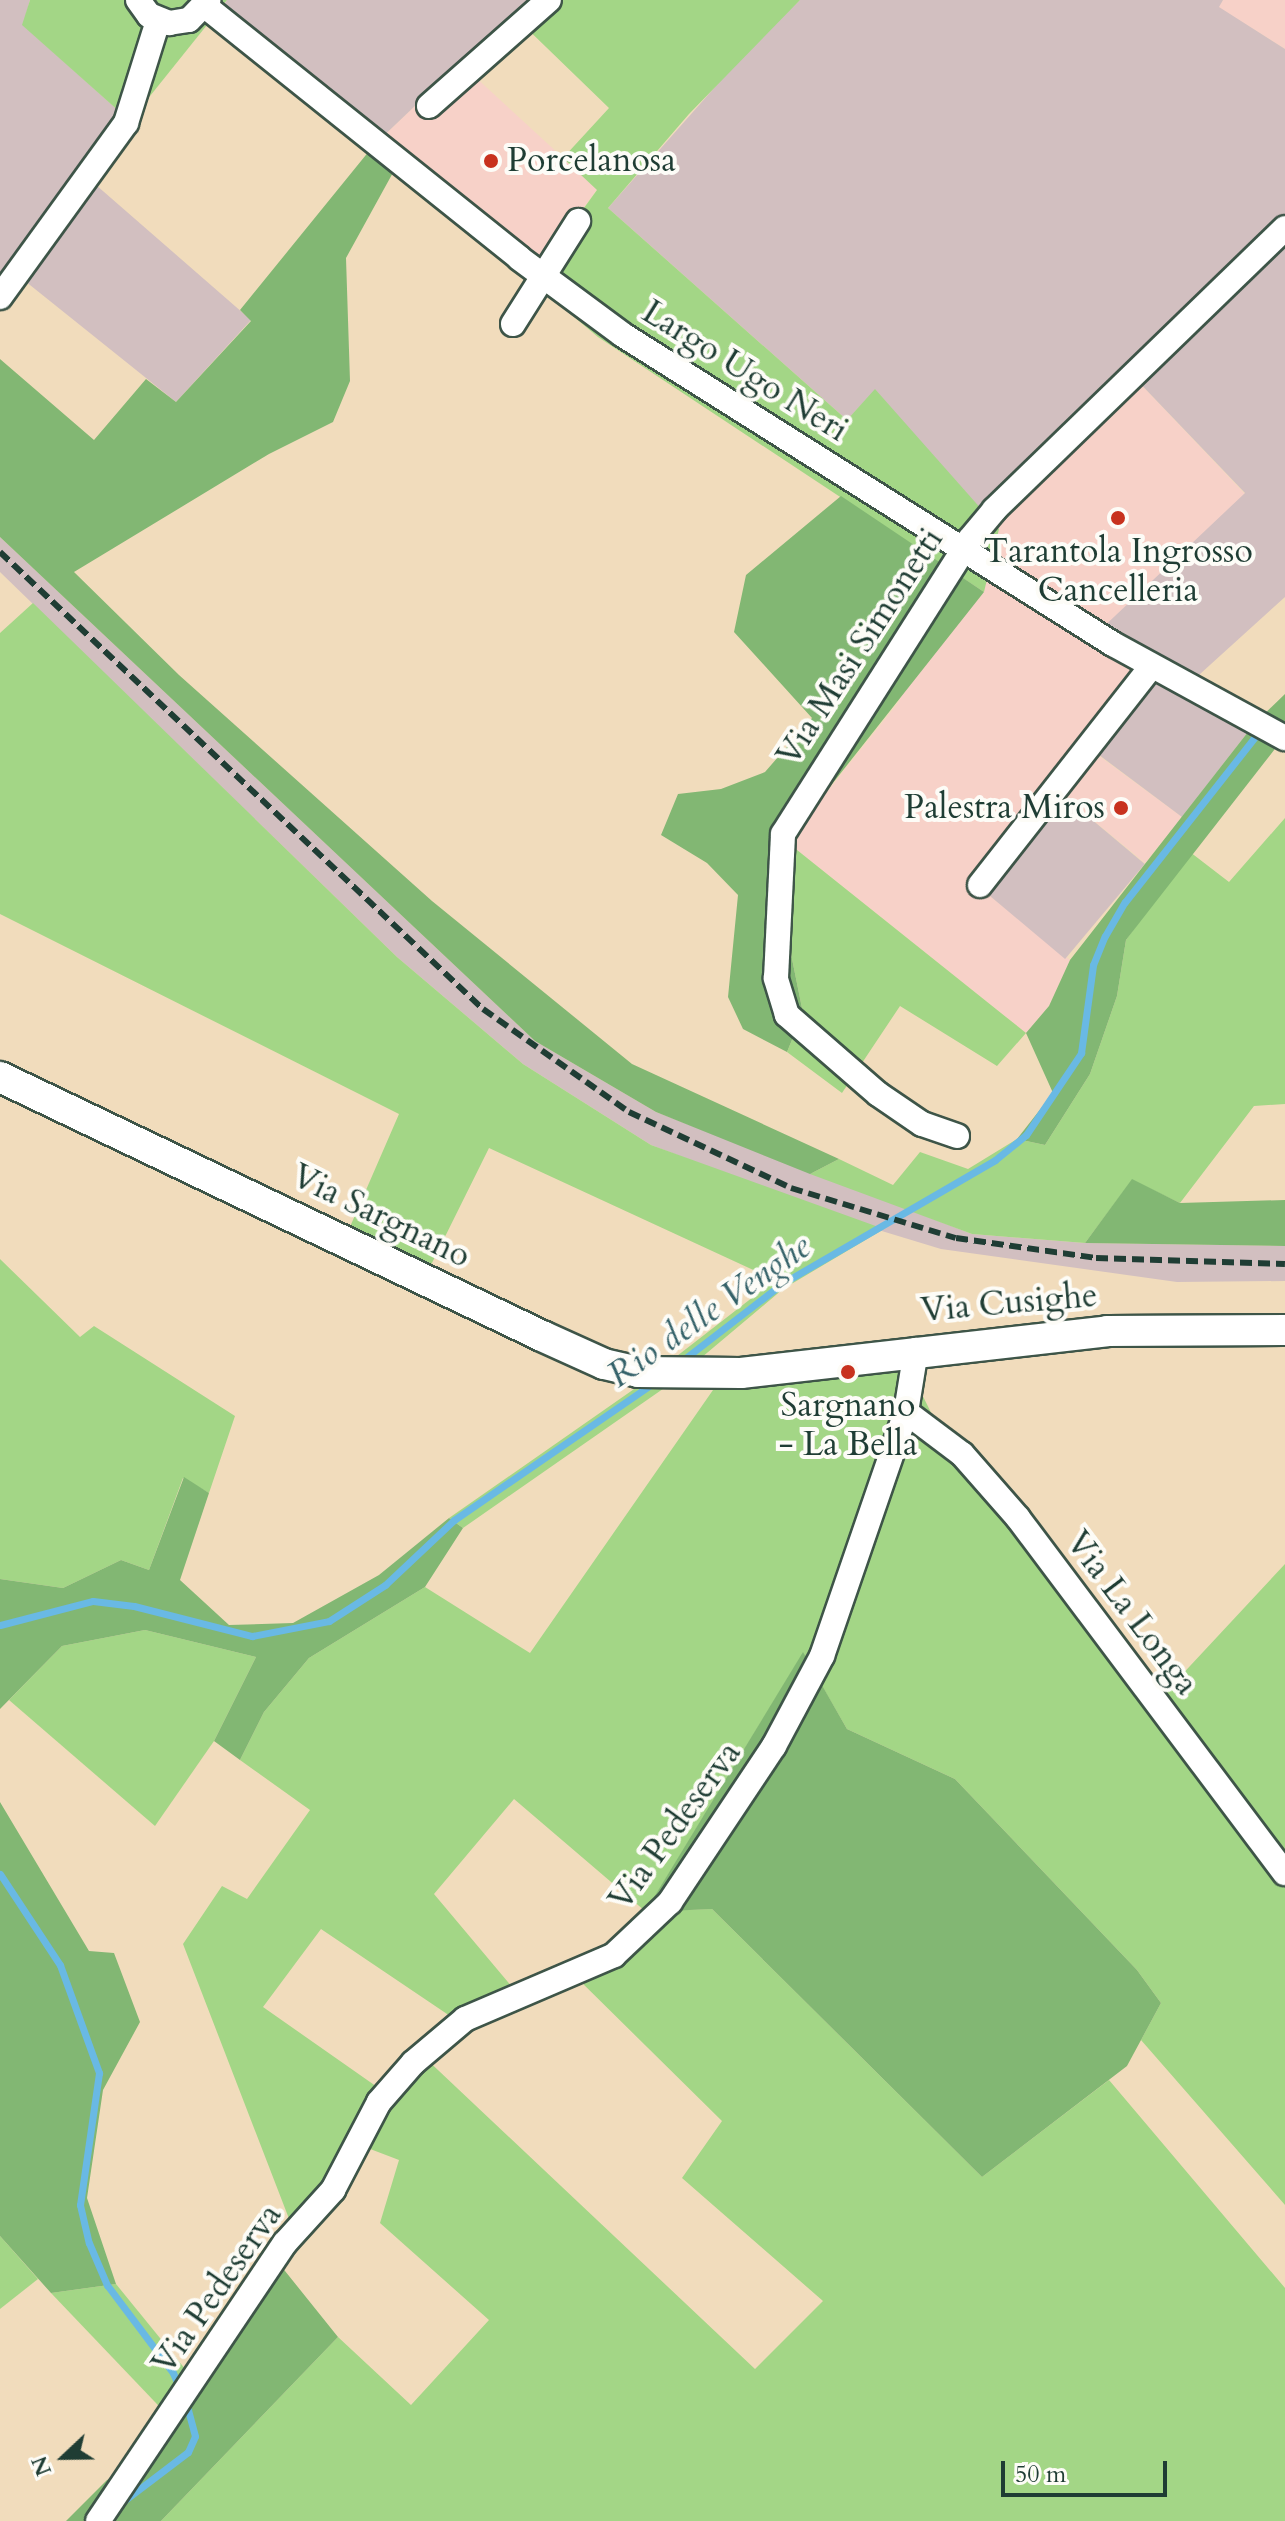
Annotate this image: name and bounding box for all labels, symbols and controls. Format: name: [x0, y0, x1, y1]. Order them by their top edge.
place label: Porcelanosa: [507, 141, 676, 181]
marker: Porcelanosa: [482, 152, 500, 170]
street label: Largo Ugo Neri: [635, 291, 855, 451]
marker: Tarantola Ingrosso Cancelleria: [1109, 509, 1127, 527]
street label: Via Masi Simonetti: [768, 521, 952, 773]
place label: Tarantola Ingrosso Cancelleria: [983, 531, 1253, 610]
place label: Palestra Miros: [904, 788, 1105, 828]
marker: Palestra Miros: [1112, 799, 1130, 817]
street label: Via Sargnano: [285, 1155, 477, 1277]
water label: Rio delle Venghe: [599, 1225, 819, 1397]
street label: Via Cusighe: [919, 1275, 1099, 1331]
marker: Sargnano - La Bella: [839, 1363, 857, 1381]
place label: Sargnano - La Bella: [778, 1385, 918, 1464]
street label: Via La Longa: [1057, 1523, 1207, 1703]
street label: Via Pedeserva: [600, 1734, 750, 1918]
street label: Via Pedeserva: [143, 2196, 291, 2382]
north arrow: [24, 2417, 104, 2497]
scale bar: [1005, 2445, 1171, 2495]
text: N: [24, 2452, 59, 2480]
text: 50 m: [1015, 2458, 1066, 2491]

